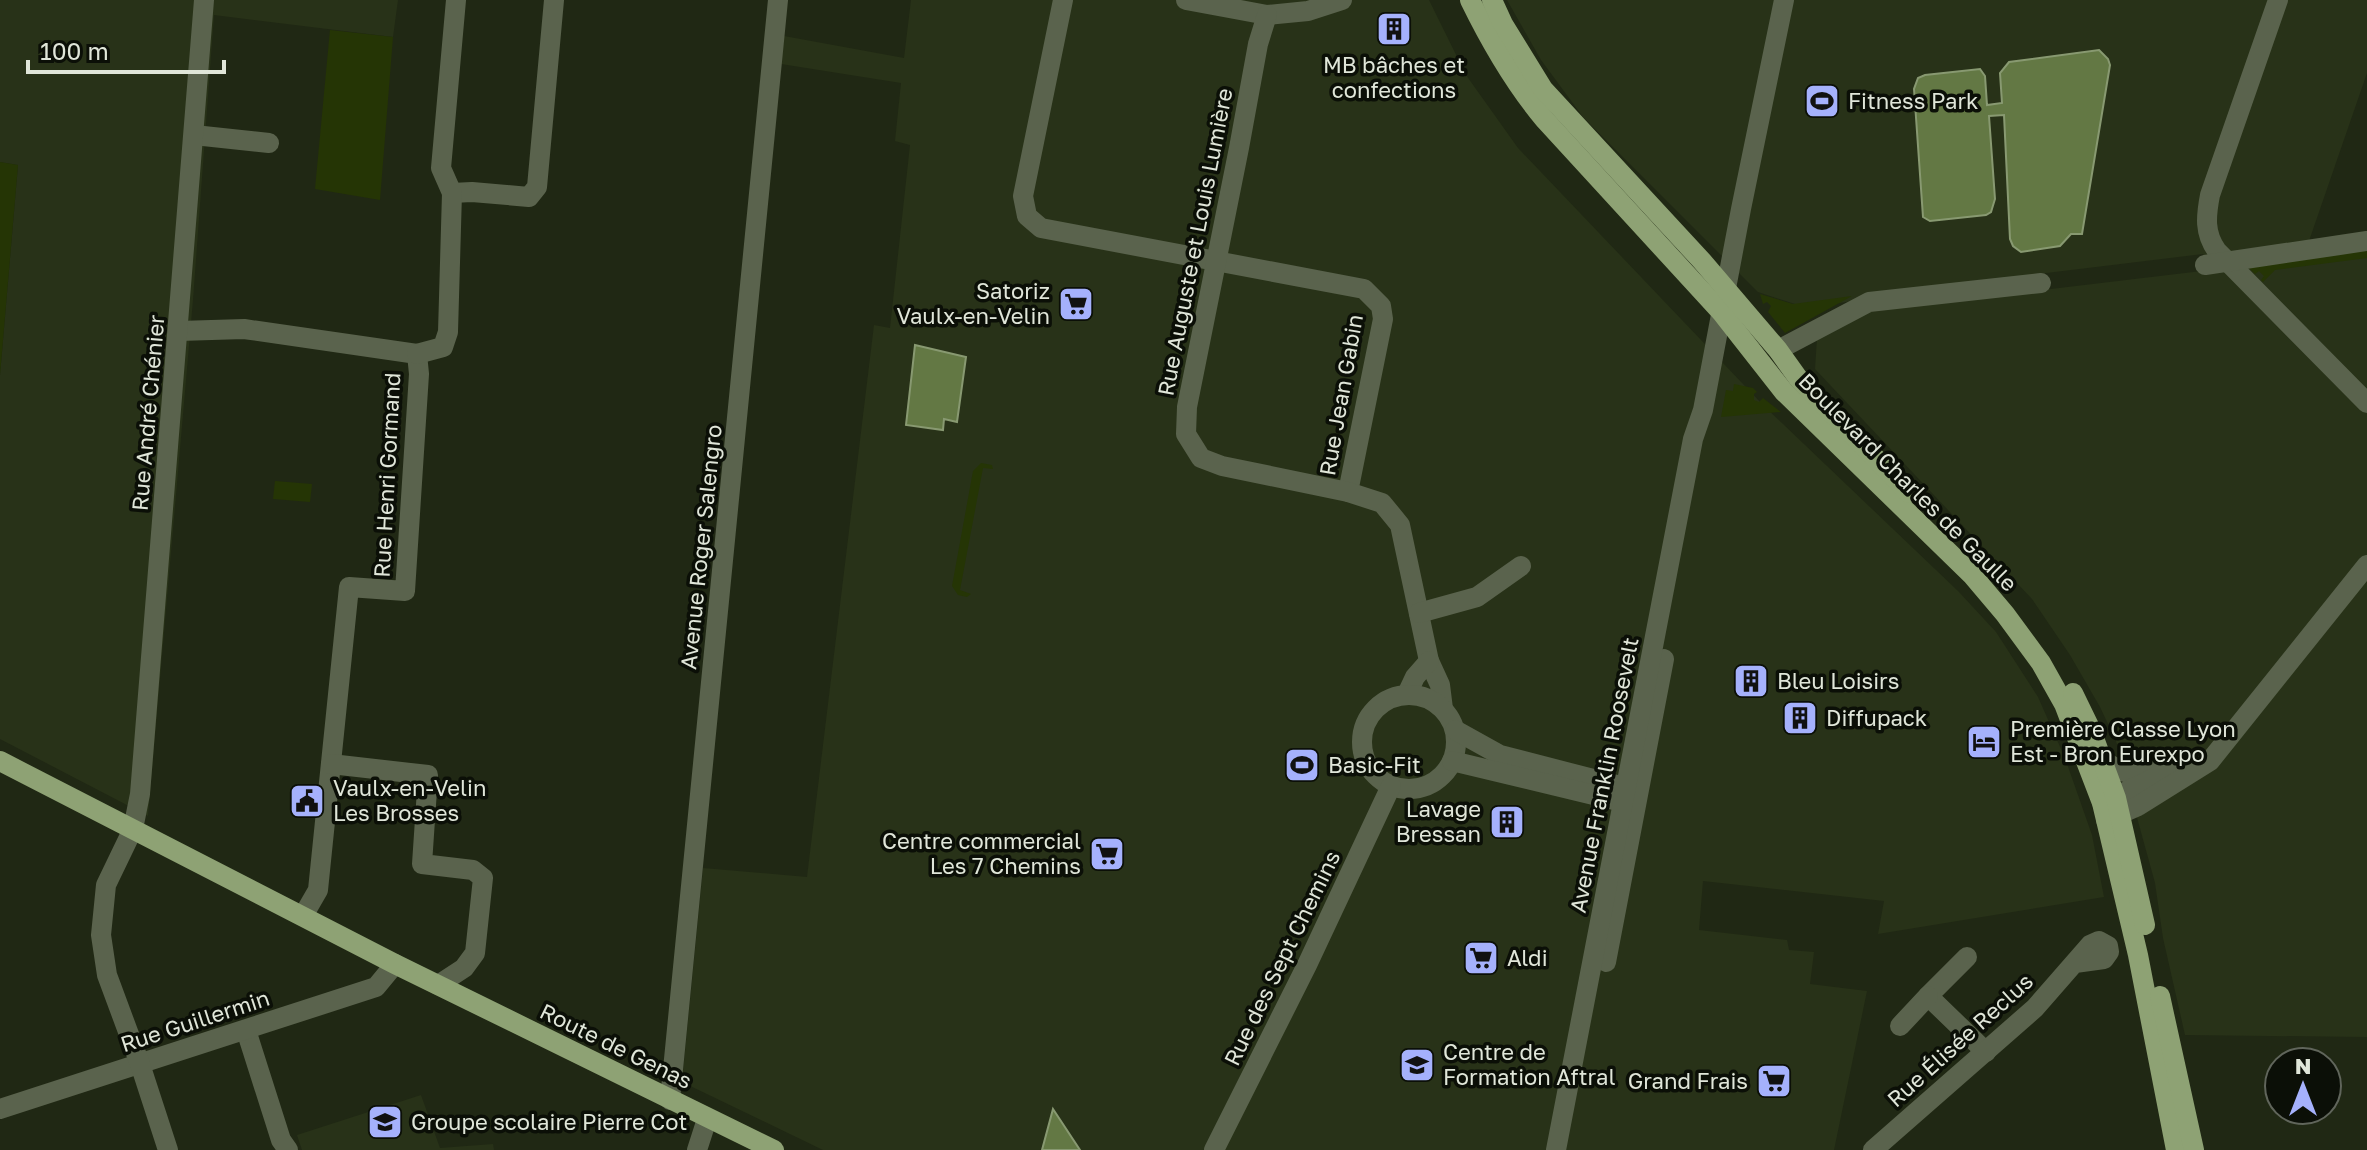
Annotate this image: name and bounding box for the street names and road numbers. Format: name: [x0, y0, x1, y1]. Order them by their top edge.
street label: Rue Auguste et Louis Lumière: [1151, 86, 1238, 398]
street label: Rue Jean Gabin: [1313, 312, 1368, 478]
street label: Rue André Chénier: [125, 313, 170, 512]
street label: Boulevard Charles de Gaulle: [1794, 367, 2023, 596]
street label: Rue Henri Gormand: [368, 372, 405, 578]
street label: Avenue Roger Salengro: [674, 423, 727, 671]
street label: Avenue Franklin Roosevelt: [1564, 635, 1643, 915]
street label: Rue des Sept Chemins: [1218, 846, 1345, 1070]
street label: Rue Élisée Reclus: [1881, 967, 2038, 1112]
street label: Rue Guillermin: [117, 984, 273, 1057]
street label: Route de Genas: [536, 997, 697, 1094]

